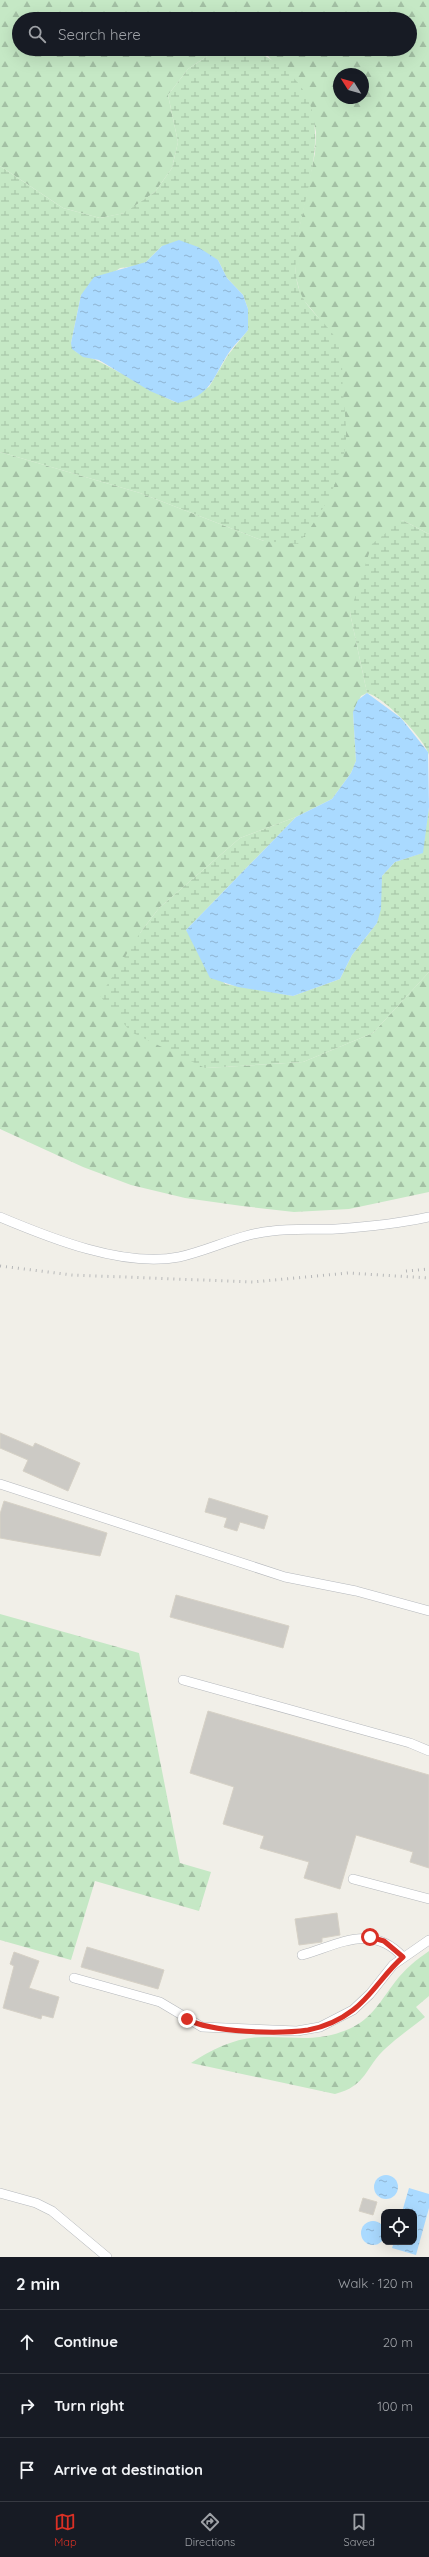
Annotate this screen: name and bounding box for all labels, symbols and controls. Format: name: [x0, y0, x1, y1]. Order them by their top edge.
search box: [12, 12, 417, 56]
icon: search: [26, 23, 48, 45]
text: Search here: [58, 25, 141, 44]
north arrow: [333, 68, 369, 104]
route start: [361, 1928, 379, 1946]
route end: [178, 2010, 196, 2028]
map controls: [381, 2209, 417, 2245]
button: locate: [381, 2209, 417, 2245]
text: 2 min: [16, 2273, 60, 2294]
text: Walk · 120 m: [338, 2275, 413, 2291]
icon: ahead: [16, 2331, 38, 2353]
text: Continue: [54, 2332, 118, 2351]
text: 20 m: [383, 2334, 413, 2350]
icon: right: [16, 2395, 38, 2417]
text: Turn right: [54, 2396, 125, 2415]
text: 100 m: [377, 2398, 413, 2414]
icon: arrive: [16, 2459, 38, 2481]
text: Arrive at destination: [54, 2460, 203, 2479]
tab: Map: [54, 2511, 77, 2549]
tab: Directions: [185, 2511, 235, 2549]
tab: Saved: [343, 2511, 375, 2549]

